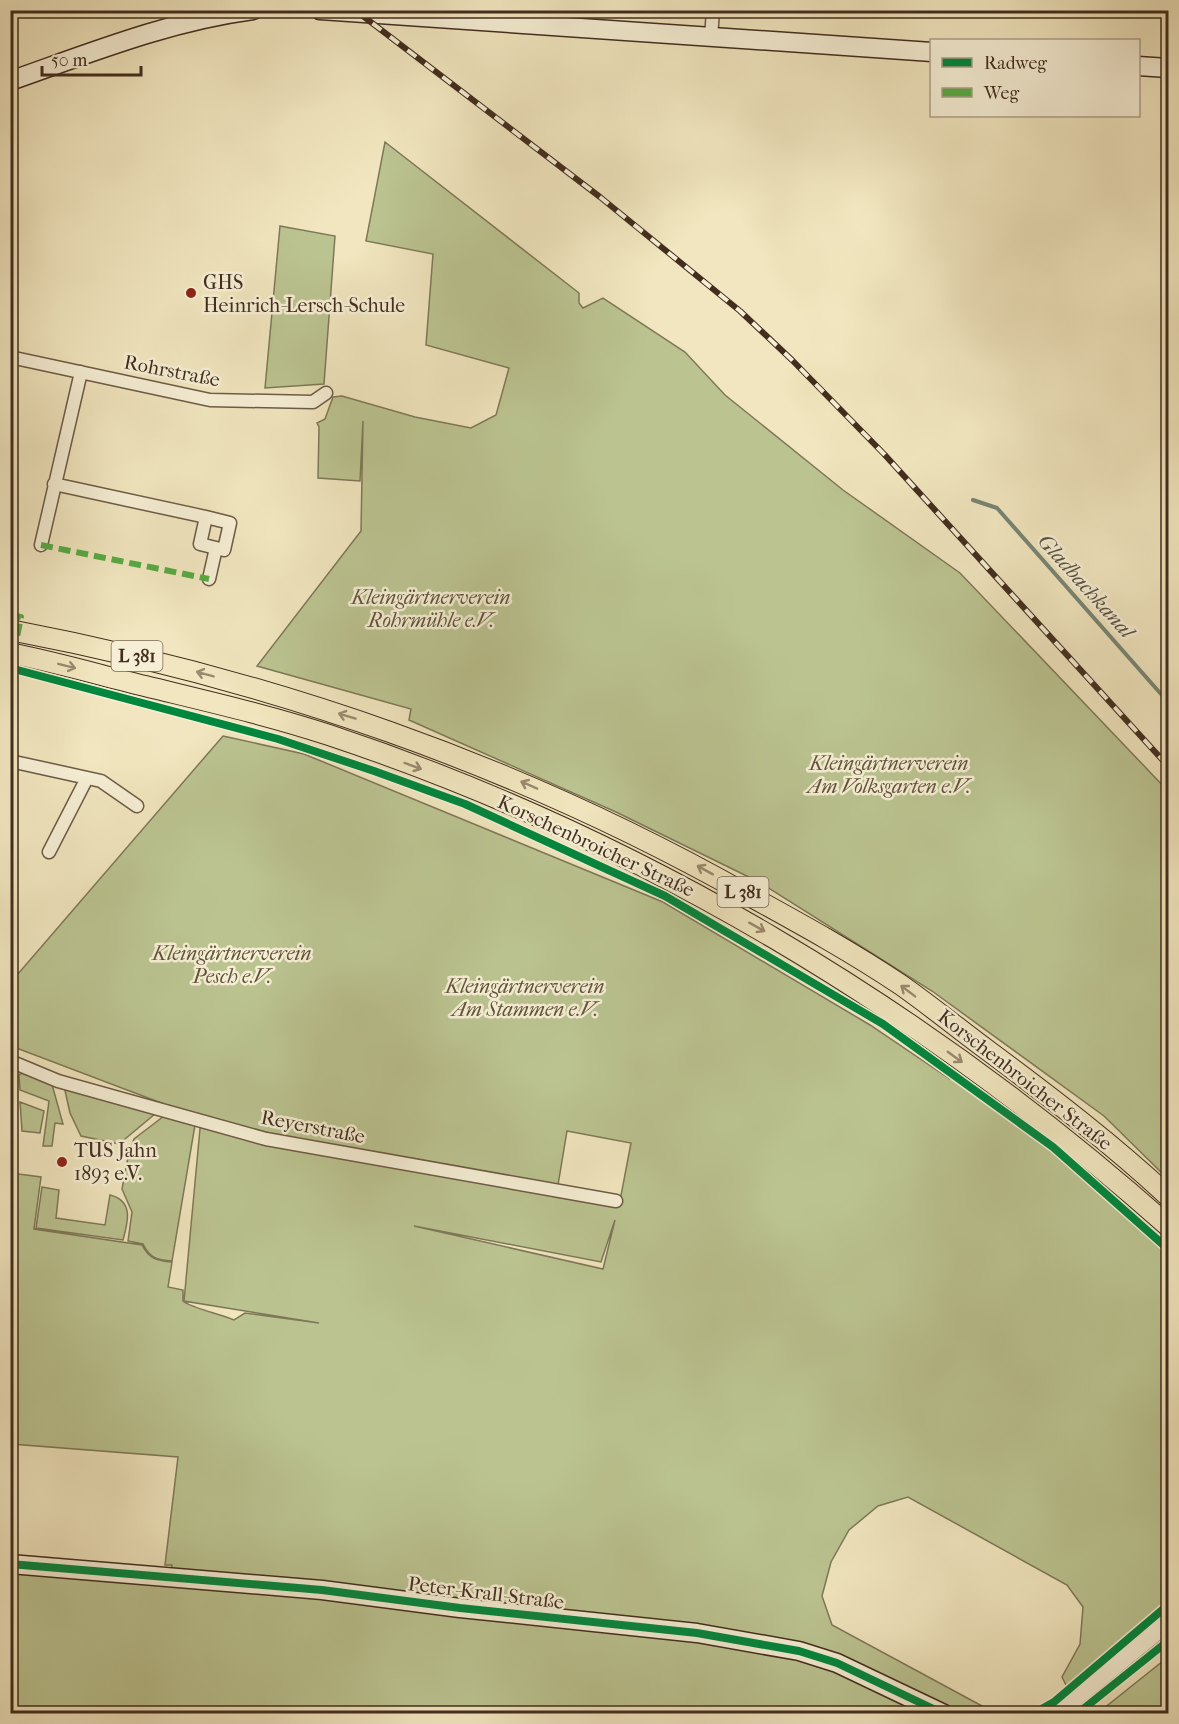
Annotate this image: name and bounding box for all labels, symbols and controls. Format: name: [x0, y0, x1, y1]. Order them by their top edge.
scale bar: [42, 39, 141, 77]
legend: [930, 39, 1140, 117]
text: 50 m: [51, 50, 88, 71]
text: Radweg: [984, 53, 1047, 74]
text: Weg: [983, 83, 1019, 104]
place label: GHS Heinrich-Lersch-Schule: [203, 271, 405, 317]
marker: GHS Heinrich-Lersch-Schule: [184, 286, 198, 300]
street label: Rohrstraße: [122, 350, 222, 392]
water label: Gladbachkanal: [1033, 529, 1141, 645]
park label: Kleingärtnerverein Rohrmühle e.V.: [350, 586, 510, 632]
road number: L 381: [112, 641, 162, 671]
one-way arrow: [58, 661, 77, 673]
one-way arrow: [196, 667, 215, 679]
one-way arrow: [338, 709, 357, 720]
park label: Kleingärtnerverein Am Volksgarten e.V.: [805, 752, 973, 798]
one-way arrow: [404, 761, 422, 772]
one-way arrow: [521, 779, 539, 790]
street label: Korschenbroicher Straße: [494, 790, 698, 902]
one-way arrow: [697, 864, 714, 876]
road number: L 381: [718, 877, 768, 907]
one-way arrow: [748, 921, 765, 933]
park label: Kleingärtnerverein Pesch e.V.: [151, 942, 311, 988]
park label: Kleingärtnerverein Am Stammen e.V.: [444, 975, 604, 1021]
one-way arrow: [901, 985, 917, 997]
street label: Korschenbroicher Straße: [933, 1005, 1117, 1155]
one-way arrow: [946, 1051, 962, 1063]
street label: Reyerstraße: [259, 1106, 367, 1148]
place label: TUS Jahn 1893 e.V.: [74, 1139, 157, 1185]
marker: TUS Jahn 1893 e.V.: [55, 1155, 69, 1169]
street label: Peter-Krall-Straße: [407, 1572, 565, 1614]

